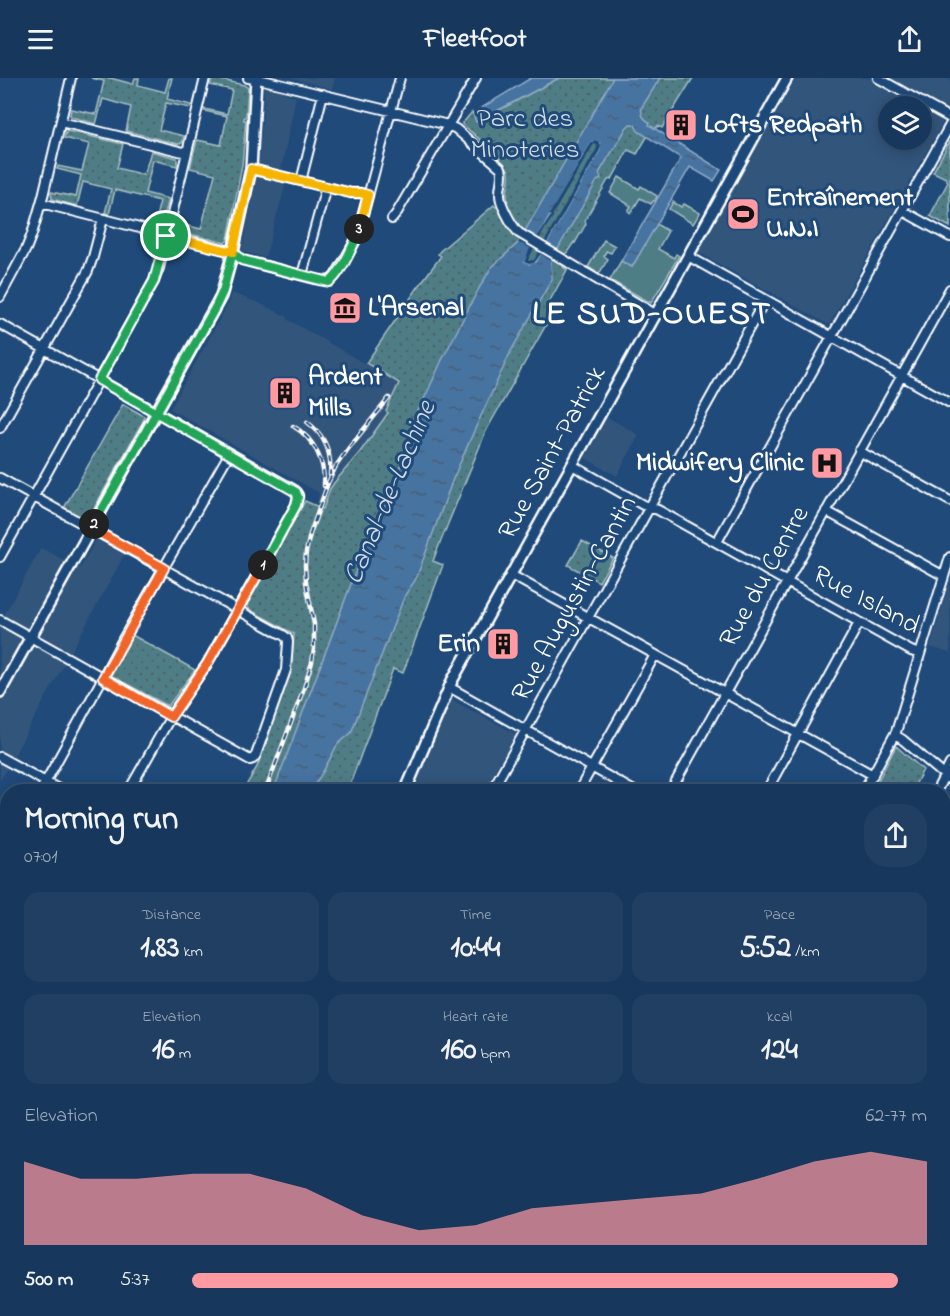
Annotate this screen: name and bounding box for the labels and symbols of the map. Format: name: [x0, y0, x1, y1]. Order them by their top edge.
park label: Parc des Minoteries: [471, 100, 579, 170]
place label: Lofts Redpath: [704, 106, 862, 145]
building icon: Lofts Redpath: [663, 107, 699, 143]
place label: Entraînement U.N.I: [766, 179, 914, 249]
sports icon: Entraînement U.N.I: [725, 196, 761, 232]
pin: [140, 210, 191, 261]
pin: 3: [344, 214, 374, 244]
place label: L'Arsenal: [368, 289, 464, 328]
museum icon: L'Arsenal: [327, 290, 363, 326]
district label: LE SUD-OUEST: [532, 291, 772, 339]
place label: Ardent Mills: [308, 358, 384, 428]
street label: Rue Saint-Patrick: [489, 359, 617, 547]
building icon: Ardent Mills: [267, 375, 303, 411]
water label: Canal-de-Lachine: [334, 393, 449, 591]
place label: Midwifery Clinic: [636, 444, 805, 483]
hospital icon: Midwifery Clinic: [809, 445, 845, 481]
street label: Rue Augustin-Cantin: [502, 489, 648, 709]
street label: Rue du Centre: [710, 498, 820, 655]
pin: 2: [79, 509, 109, 539]
pin: 1: [248, 550, 278, 580]
street label: Rue Island: [805, 556, 927, 646]
place label: Erin: [437, 625, 480, 664]
building icon: Erin: [485, 626, 521, 662]

